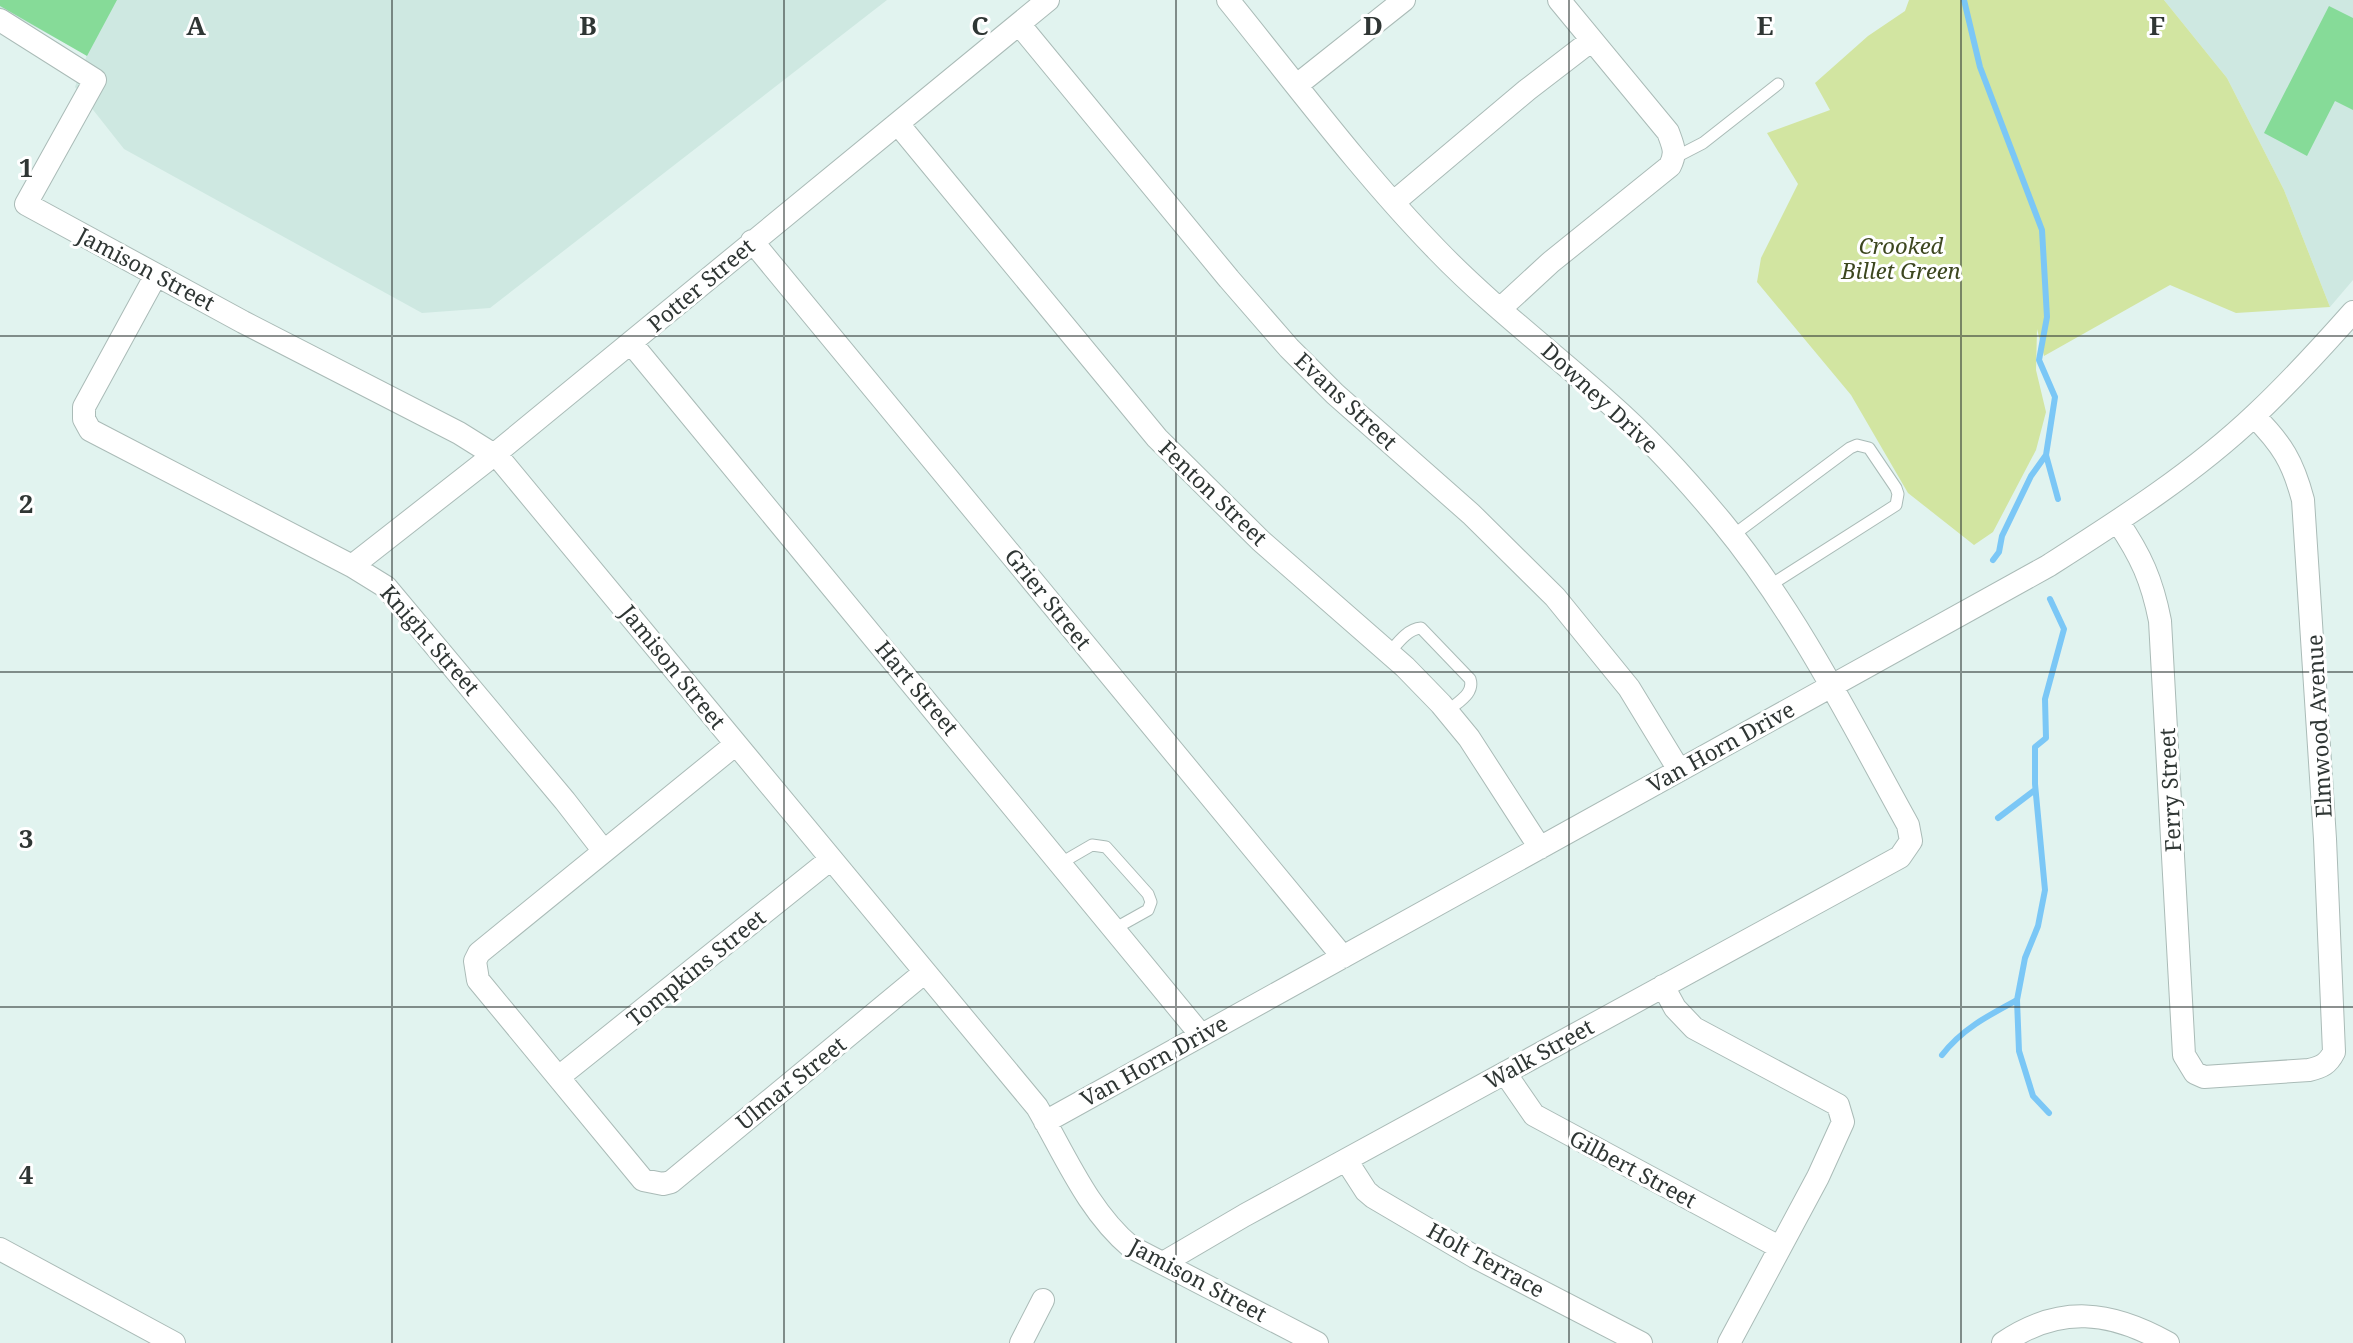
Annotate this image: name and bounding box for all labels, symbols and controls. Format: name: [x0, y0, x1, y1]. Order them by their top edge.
text: A: [186, 7, 206, 43]
text: B: [579, 7, 597, 43]
text: C: [971, 7, 989, 43]
text: D: [1363, 7, 1383, 43]
text: E: [1757, 7, 1774, 43]
text: F: [2149, 7, 2165, 43]
text: 1: [19, 149, 33, 185]
street label: Jamison Street: [71, 219, 221, 317]
park label: Crooked Billet Green: [1840, 230, 1961, 285]
street label: Potter Street: [641, 231, 760, 338]
street label: Downey Drive: [1536, 335, 1666, 459]
street label: Evans Street: [1289, 345, 1405, 456]
street label: Fenton Street: [1153, 433, 1275, 552]
text: 2: [19, 485, 33, 521]
street label: Grier Street: [999, 541, 1099, 656]
street label: Knight Street: [374, 578, 487, 701]
street label: Jamison Street: [614, 597, 733, 735]
street label: Hart Street: [869, 634, 966, 741]
street label: Elmwood Avenue: [2298, 634, 2338, 818]
street label: Van Horn Drive: [1641, 693, 1800, 799]
street label: Ferry Street: [2151, 727, 2187, 853]
text: 3: [19, 820, 33, 856]
street label: Tompkins Street: [620, 902, 771, 1033]
street label: Van Horn Drive: [1074, 1007, 1233, 1113]
street label: Walk Street: [1478, 1011, 1599, 1095]
street label: Ulmar Street: [729, 1028, 852, 1136]
street label: Gilbert Street: [1565, 1122, 1703, 1214]
text: 4: [19, 1156, 34, 1192]
street label: Holt Terrace: [1422, 1215, 1551, 1304]
street label: Jamison Street: [1123, 1230, 1273, 1328]

